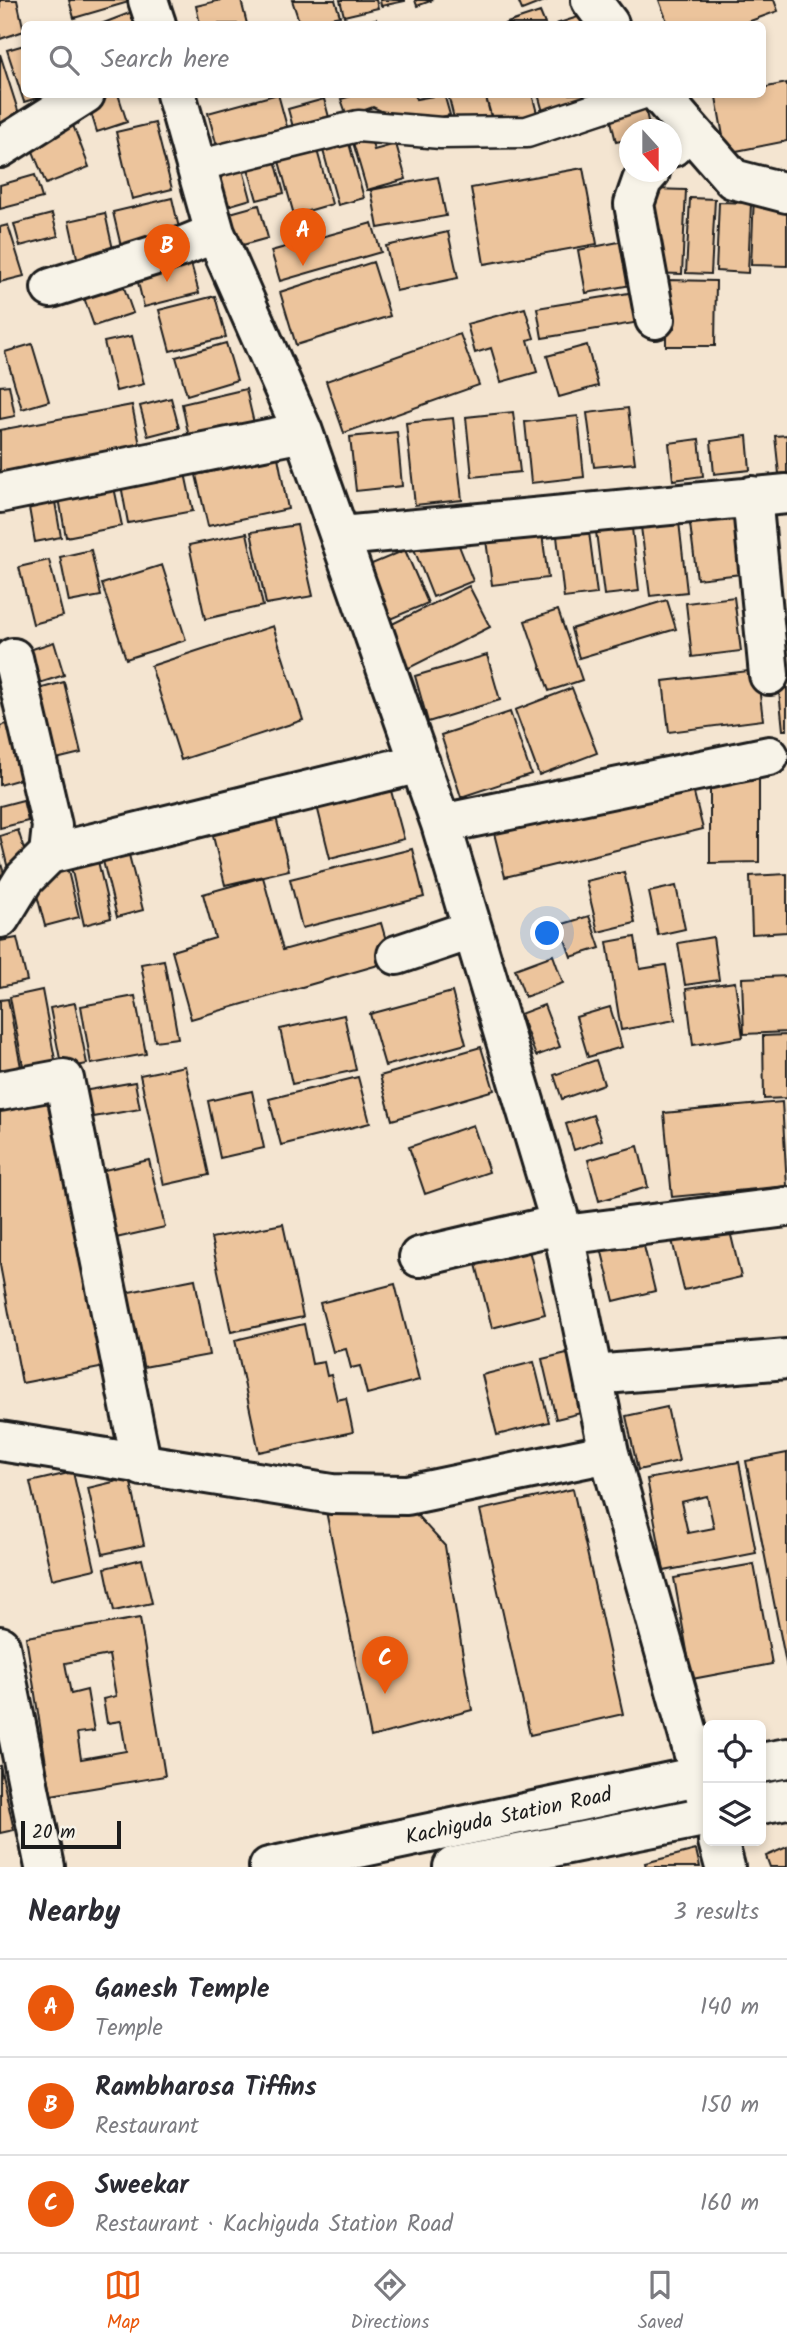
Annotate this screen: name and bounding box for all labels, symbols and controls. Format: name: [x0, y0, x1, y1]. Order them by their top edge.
search box: [21, 21, 766, 98]
text: Search here: [101, 39, 229, 81]
icon: search: [45, 41, 83, 79]
north arrow: [619, 119, 682, 182]
pin: A: [280, 208, 326, 266]
pin: B: [144, 224, 190, 282]
your location: [530, 916, 564, 950]
pin: C: [362, 1636, 408, 1694]
map controls: [703, 1720, 766, 1846]
button: locate: [703, 1720, 766, 1783]
street label: Kachiguda Station Road: [402, 1778, 615, 1854]
button: layers: [703, 1783, 766, 1846]
scale bar: [21, 1818, 121, 1850]
text: 20 m: [32, 1818, 75, 1848]
text: Nearby: [28, 1889, 120, 1937]
text: 3 results: [673, 1895, 759, 1931]
text: Ganesh Temple: [95, 1969, 269, 2011]
text: A: [44, 1990, 58, 2026]
text: 140 m: [700, 1990, 759, 2026]
text: Temple: [95, 2011, 163, 2047]
text: Rambharosa Tiffins: [95, 2067, 317, 2109]
text: B: [44, 2088, 58, 2124]
text: 150 m: [700, 2088, 759, 2124]
text: Restaurant: [95, 2109, 199, 2145]
text: Sweekar: [95, 2165, 189, 2207]
text: C: [44, 2186, 58, 2222]
text: 160 m: [700, 2186, 759, 2222]
text: Restaurant · Kachiguda Station Road: [95, 2207, 453, 2243]
tab: Map: [104, 2266, 142, 2338]
tab: Directions: [351, 2266, 429, 2338]
tab: Saved: [638, 2266, 683, 2338]

